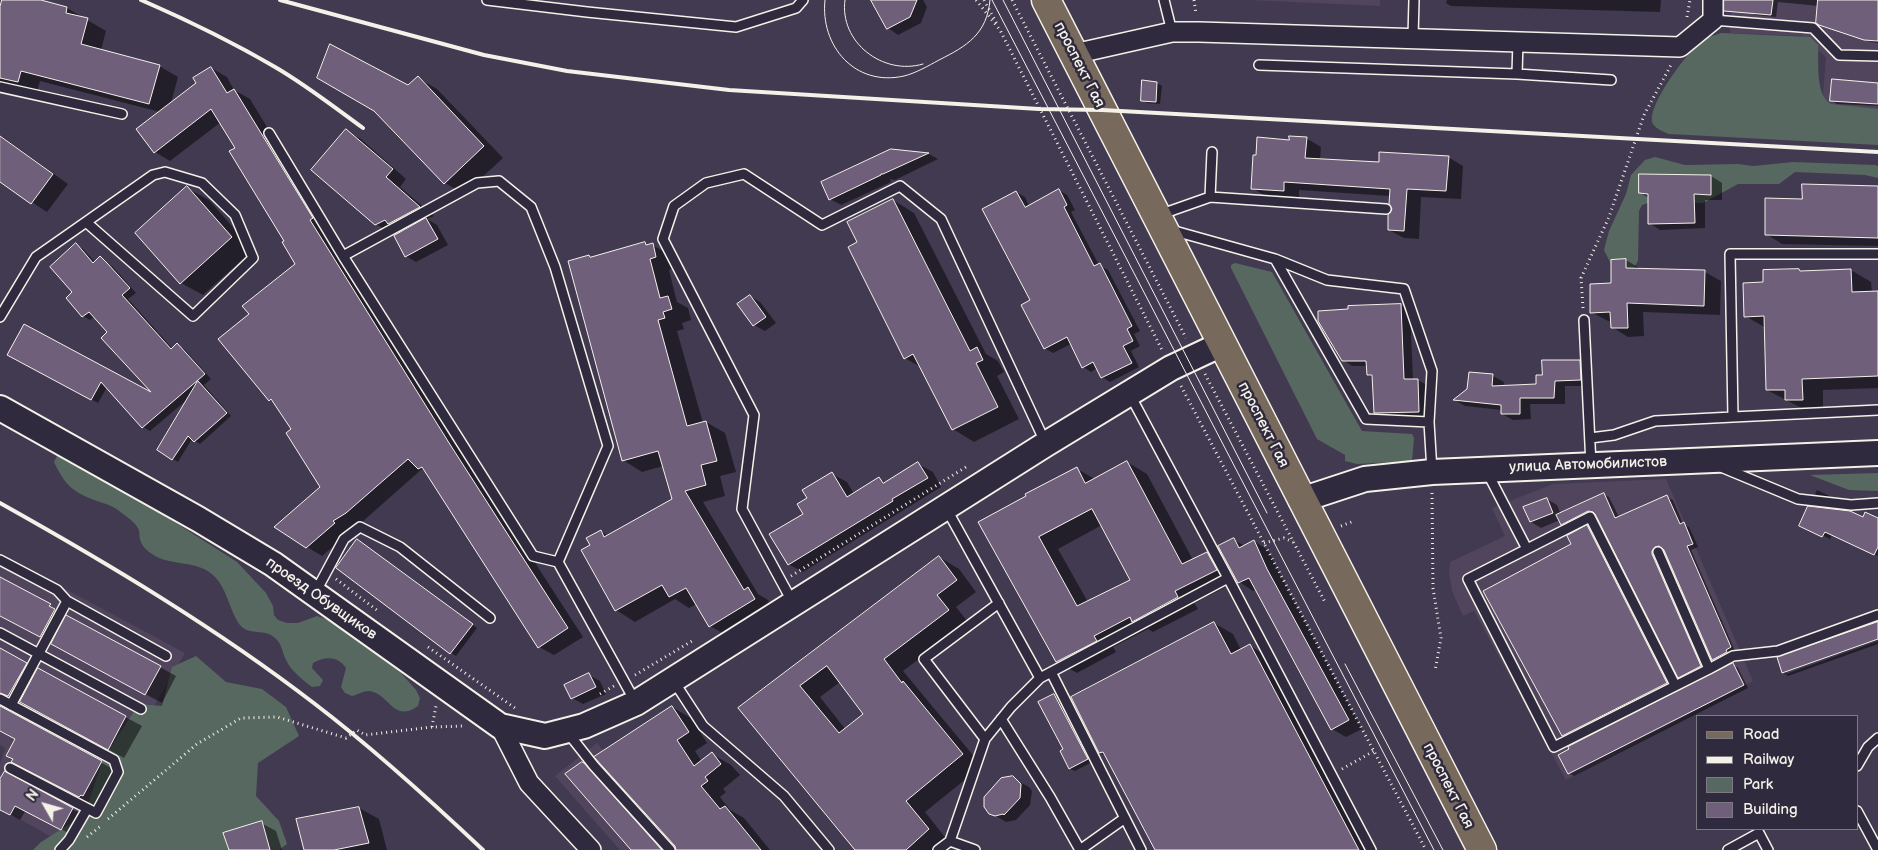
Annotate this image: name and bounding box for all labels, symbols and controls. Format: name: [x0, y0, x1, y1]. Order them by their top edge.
street label: проспект Гая: [1050, 19, 1108, 111]
street label: проспект Гая: [1234, 379, 1292, 471]
street label: улица Автомобилистов: [1509, 453, 1667, 477]
street label: проезд Обувщиков: [262, 554, 380, 644]
legend: [1696, 715, 1858, 830]
text: Road: [1743, 725, 1779, 744]
street label: проспект Гая: [1419, 740, 1477, 832]
text: Railway: [1743, 750, 1794, 769]
text: Park: [1743, 775, 1773, 794]
north arrow: [20, 780, 70, 830]
text: N: [23, 786, 43, 805]
text: Building: [1743, 800, 1798, 819]

